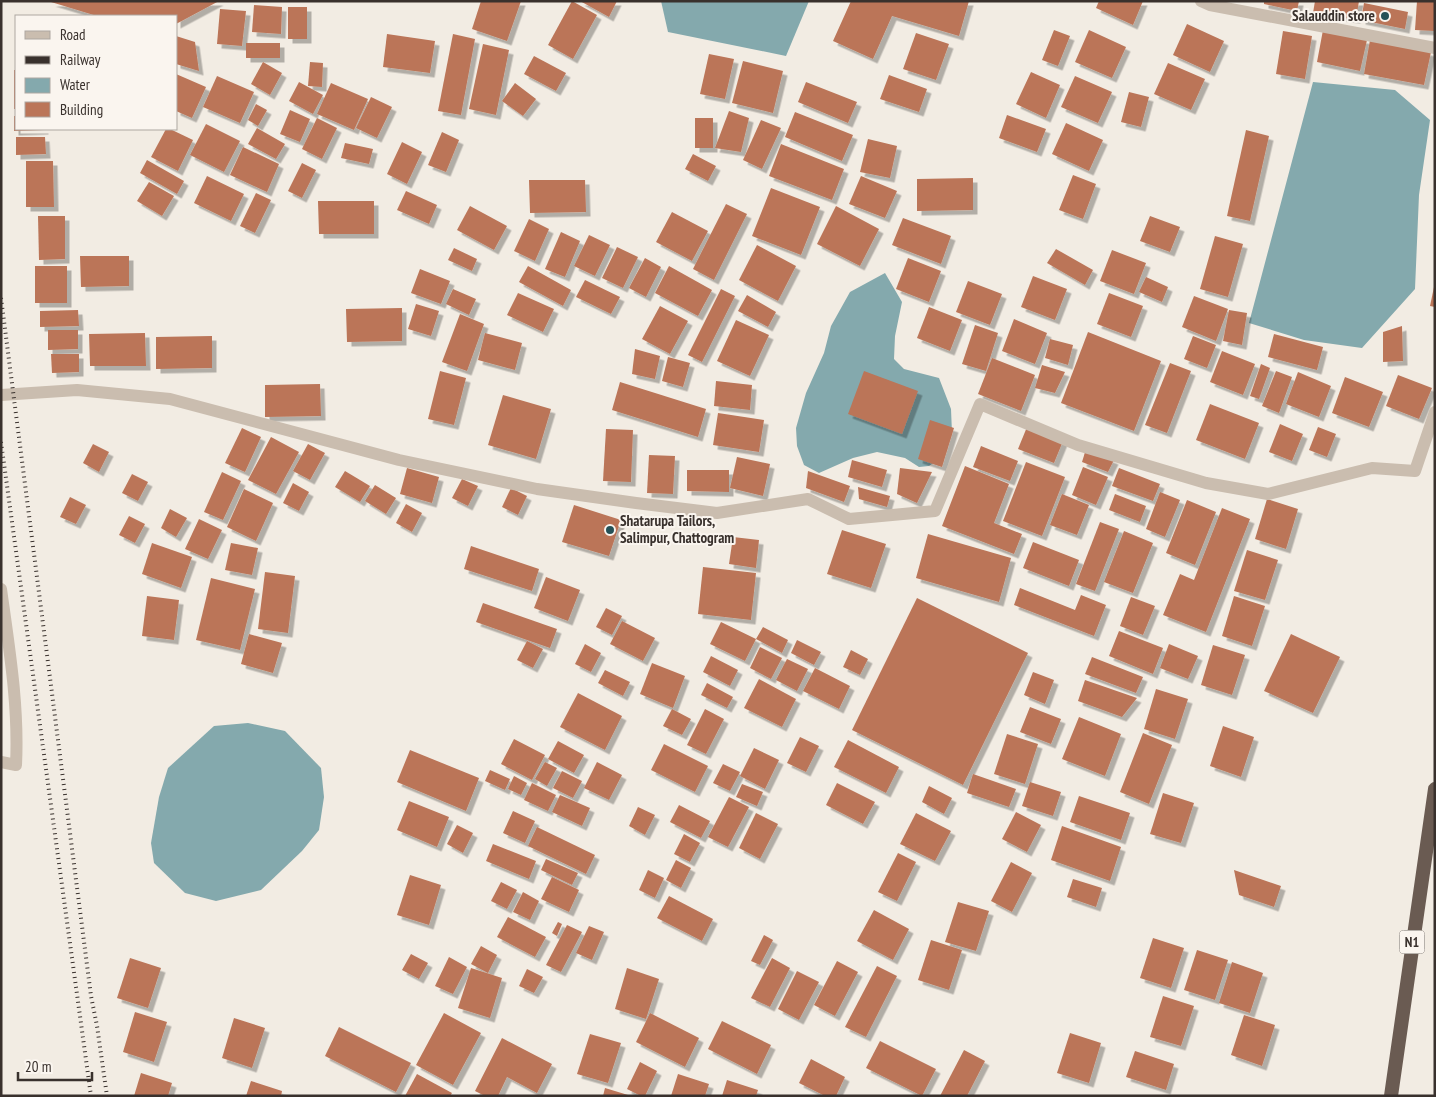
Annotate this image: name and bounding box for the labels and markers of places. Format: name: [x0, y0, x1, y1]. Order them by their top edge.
place label: Salauddin store: [1292, 6, 1375, 25]
marker: Salauddin store: [1379, 10, 1391, 22]
place label: Shatarupa Tailors, Salimpur, Chattogram: [620, 511, 734, 547]
marker: Shatarupa Tailors, Salimpur, Chattogram: [604, 524, 616, 536]

